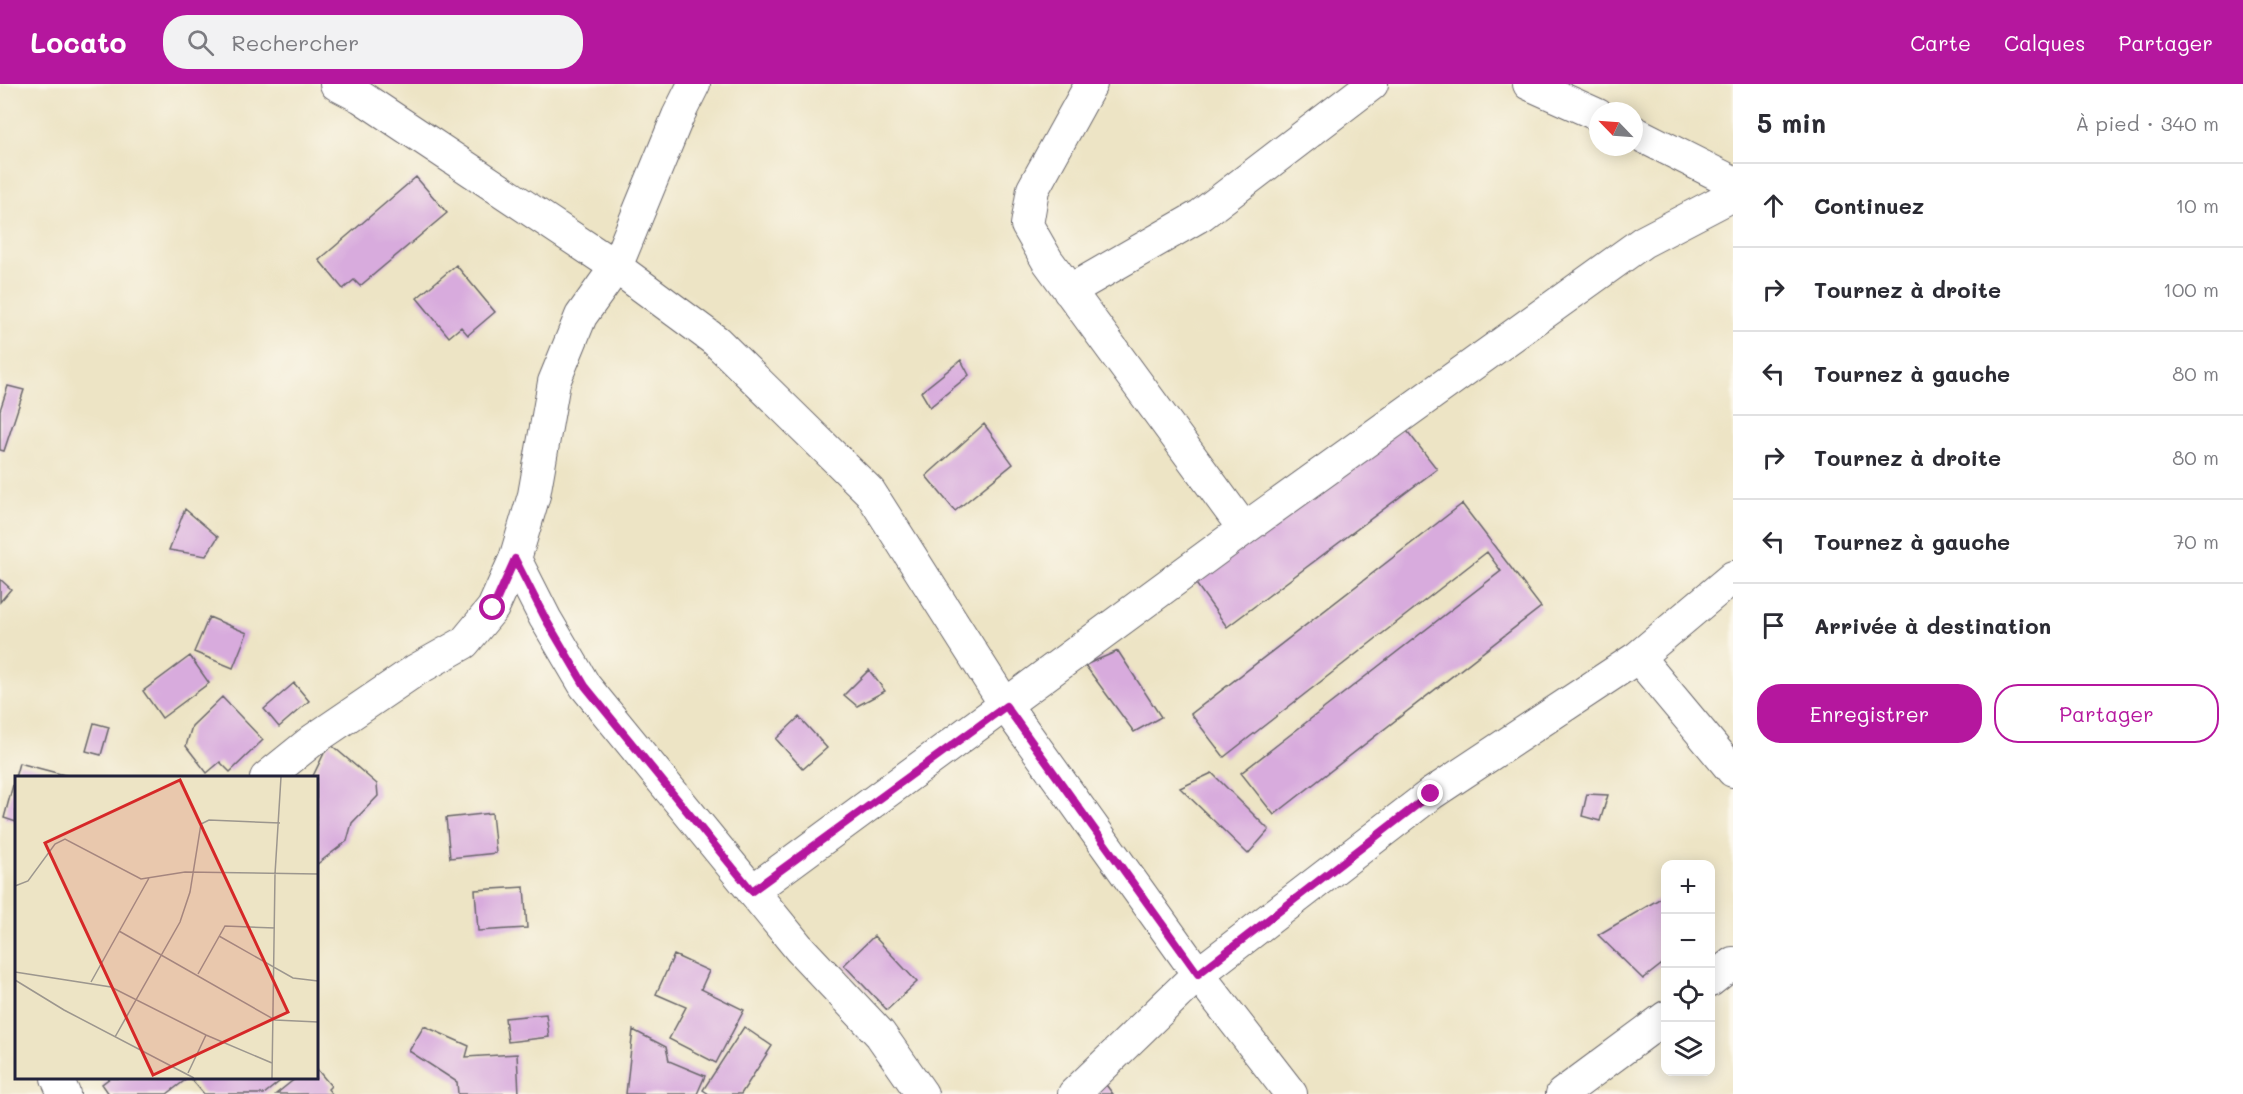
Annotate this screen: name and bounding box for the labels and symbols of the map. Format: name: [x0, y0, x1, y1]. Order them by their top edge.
north arrow: [1589, 102, 1643, 156]
route start: [479, 594, 505, 620]
inset map: [15, 776, 318, 1079]
route end: [1417, 780, 1443, 806]

